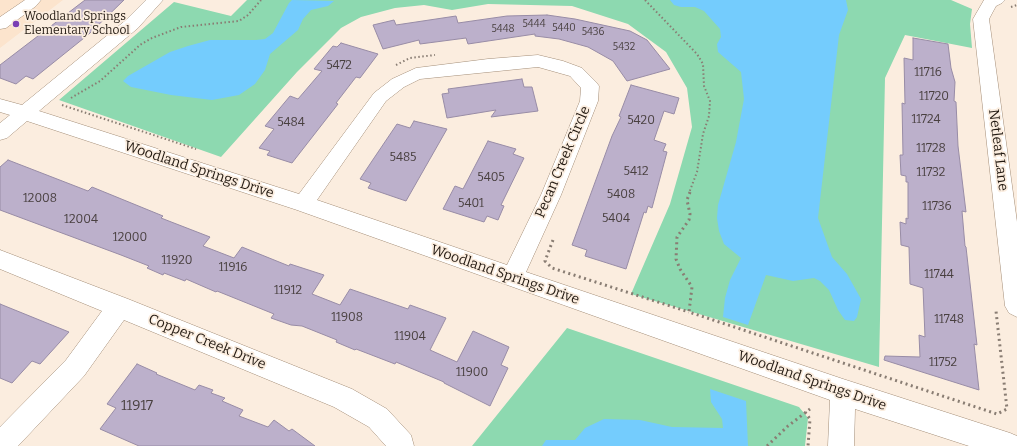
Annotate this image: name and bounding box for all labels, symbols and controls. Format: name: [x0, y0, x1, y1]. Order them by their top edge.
place label: Woodland Springs Elementary School: [24, 10, 130, 38]
house number: 5444: [523, 18, 545, 30]
marker: Woodland Springs Elementary School: [11, 19, 21, 29]
house number: 5440: [552, 22, 576, 34]
house number: 5448: [491, 23, 515, 35]
house number: 5436: [582, 26, 604, 38]
house number: 5432: [613, 41, 635, 53]
house number: 5472: [326, 59, 352, 73]
house number: 11716: [914, 66, 942, 80]
house number: 11720: [919, 90, 949, 104]
street label: Pecan Creek Circle: [532, 104, 594, 220]
street label: Netleaf Lane: [985, 108, 1011, 192]
house number: 11724: [911, 113, 941, 127]
house number: 5420: [627, 114, 655, 128]
house number: 5484: [277, 116, 305, 130]
street label: Woodland Springs Drive: [122, 138, 276, 202]
house number: 11728: [916, 142, 946, 156]
house number: 5485: [389, 151, 417, 165]
house number: 5412: [624, 165, 648, 179]
house number: 11732: [917, 166, 945, 180]
house number: 5405: [477, 171, 505, 185]
house number: 5408: [607, 188, 635, 202]
house number: 12008: [23, 192, 57, 206]
house number: 5401: [458, 197, 484, 211]
house number: 11736: [922, 200, 952, 214]
house number: 5404: [602, 212, 630, 226]
house number: 12004: [64, 213, 98, 227]
house number: 12000: [113, 231, 147, 245]
street label: Woodland Springs Drive: [428, 242, 582, 308]
house number: 11920: [162, 254, 192, 268]
house number: 11916: [219, 261, 247, 275]
house number: 11744: [924, 268, 954, 282]
house number: 11912: [274, 284, 302, 298]
street label: Copper Creek Drive: [146, 311, 268, 373]
house number: 11908: [331, 311, 363, 325]
house number: 11748: [934, 313, 964, 327]
house number: 11904: [394, 330, 426, 344]
street label: Woodland Springs Drive: [735, 348, 889, 414]
house number: 11752: [929, 356, 957, 370]
house number: 11900: [456, 366, 488, 380]
house number: 11917: [121, 398, 153, 414]

